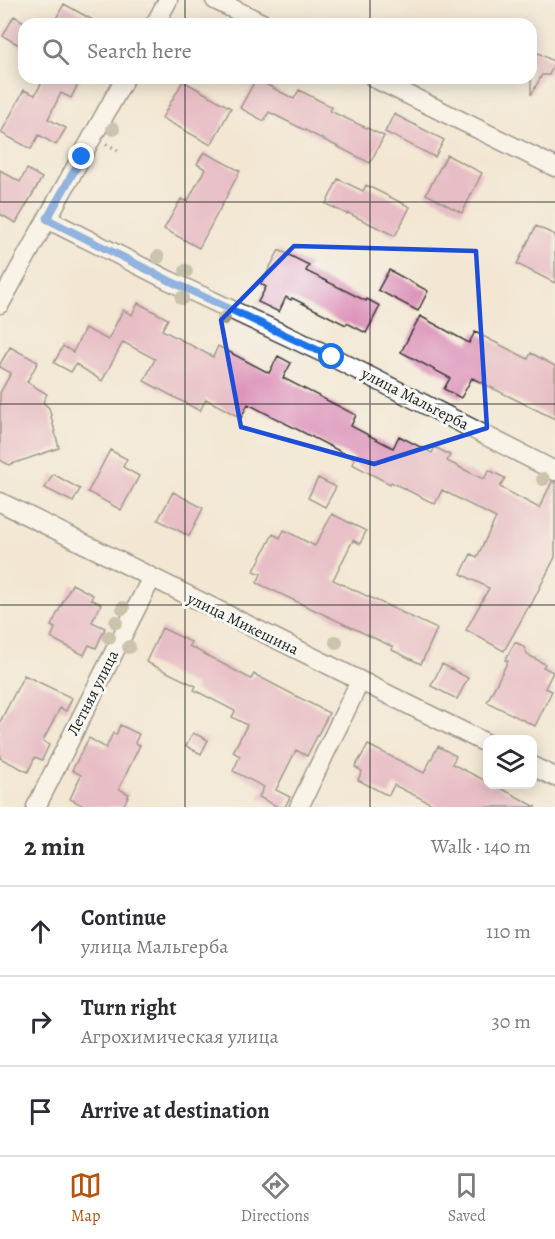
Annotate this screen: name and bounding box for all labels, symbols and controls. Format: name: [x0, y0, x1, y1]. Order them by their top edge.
search box: [18, 18, 537, 84]
icon: search: [39, 35, 72, 68]
text: Search here: [87, 36, 192, 66]
route end: [68, 143, 94, 169]
route start: [318, 343, 344, 369]
street label: улица Мальгерба: [357, 362, 473, 436]
street label: улица Микешина: [183, 587, 303, 661]
street label: Летняя улица: [62, 646, 124, 740]
map controls: [483, 735, 537, 789]
button: layers: [483, 735, 537, 789]
text: 2 min: [24, 829, 85, 864]
text: Walk · 140 m: [431, 833, 531, 860]
text: Continue: [81, 903, 166, 933]
icon: ahead: [24, 915, 57, 948]
text: 110 m: [486, 918, 531, 945]
text: улица Мальгерба: [81, 933, 228, 960]
text: Turn right: [81, 993, 177, 1023]
icon: right: [24, 1005, 57, 1038]
text: 30 m: [491, 1008, 531, 1035]
text: Агрохимическая улица: [81, 1023, 279, 1050]
icon: arrive: [24, 1095, 57, 1128]
text: Arrive at destination: [81, 1096, 270, 1126]
tab: Map: [69, 1169, 102, 1227]
tab: Directions: [241, 1169, 309, 1227]
tab: Saved: [448, 1169, 486, 1227]

